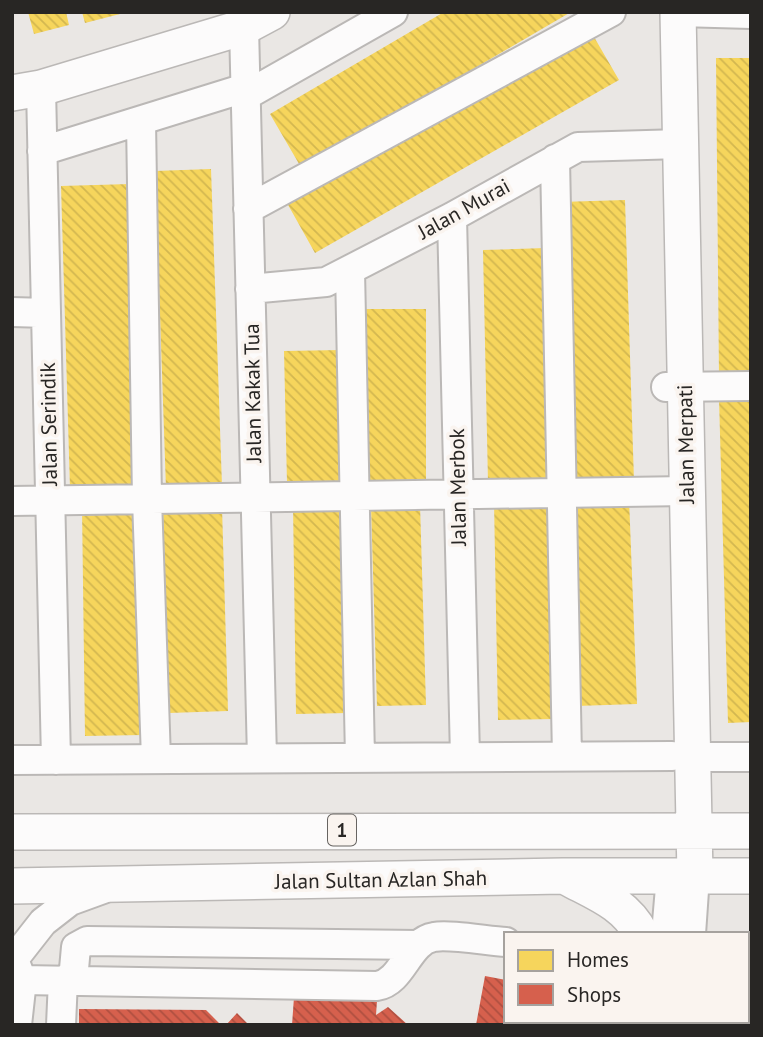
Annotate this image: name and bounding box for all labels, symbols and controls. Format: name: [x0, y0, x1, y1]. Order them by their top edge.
street label: Jalan Murai: [412, 172, 515, 245]
street label: Jalan Kakak Tua: [238, 323, 267, 464]
street label: Jalan Serindik: [34, 362, 63, 487]
street label: Jalan Merpati: [671, 384, 700, 505]
street label: Jalan Merbok: [443, 428, 472, 547]
road number: 1: [328, 814, 356, 846]
street label: Jalan Sultan Azlan Shah: [274, 864, 487, 895]
legend: [504, 932, 749, 1023]
text: Homes: [567, 946, 629, 973]
text: Shops: [567, 981, 621, 1008]

